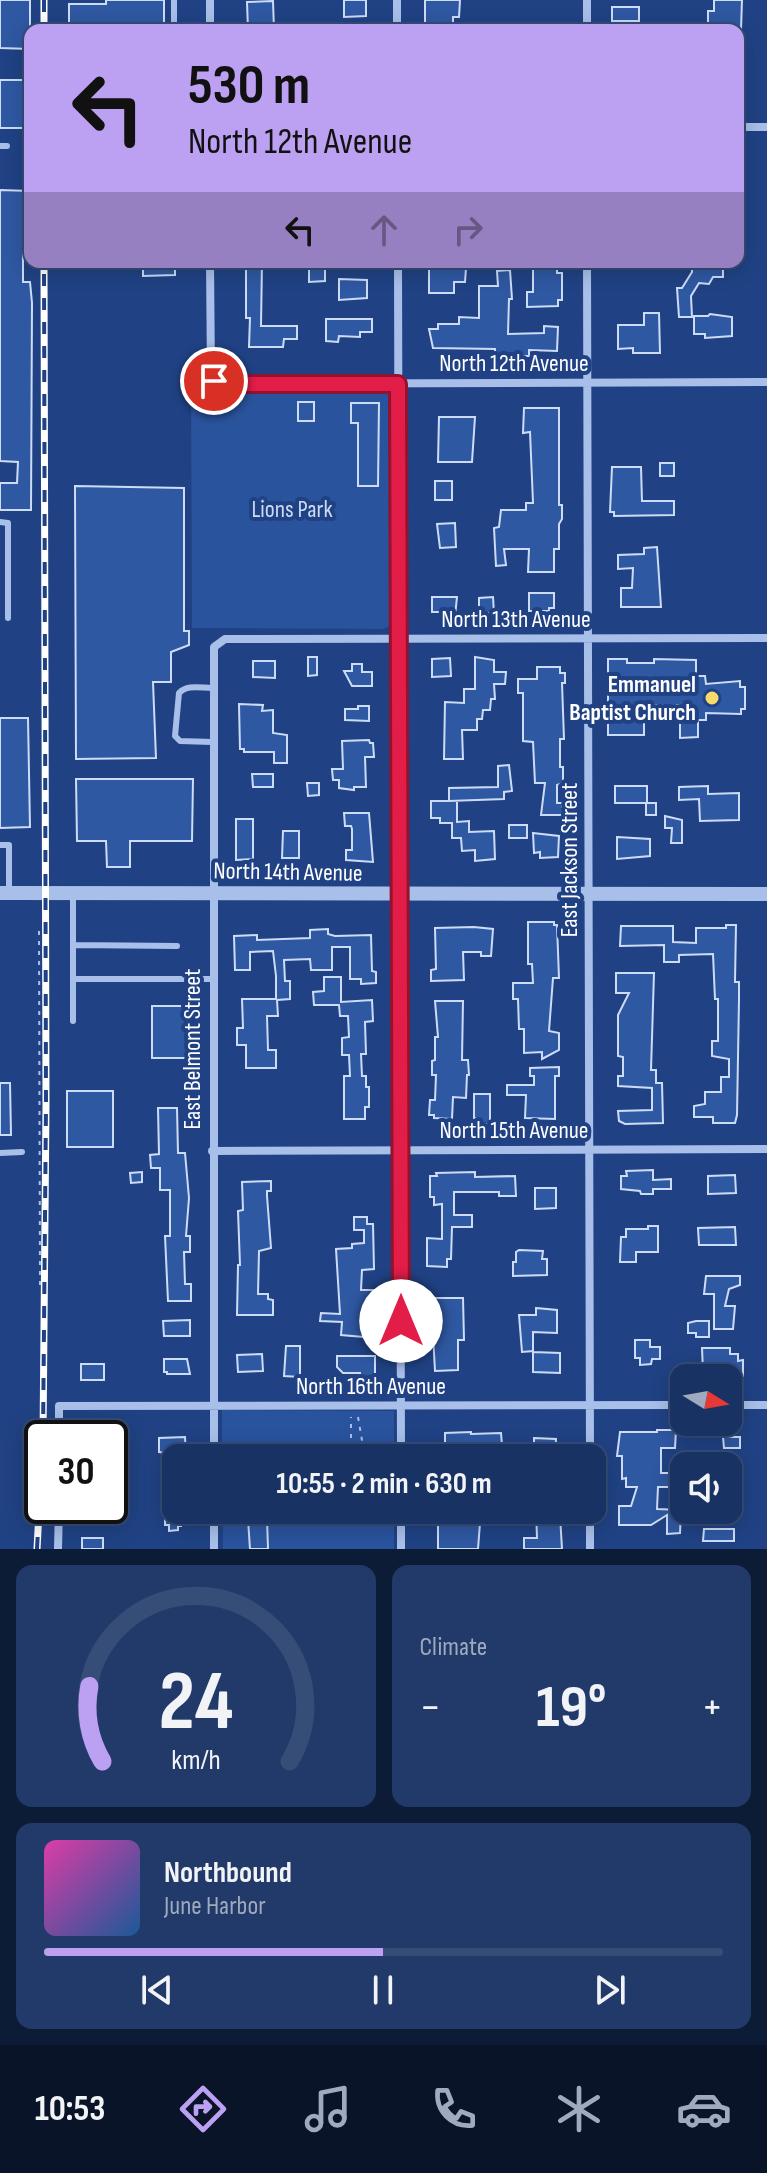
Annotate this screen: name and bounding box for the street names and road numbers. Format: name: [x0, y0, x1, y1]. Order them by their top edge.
street label: North 12th Avenue: [439, 349, 589, 378]
street label: North 13th Avenue: [441, 605, 591, 634]
street label: East Jackson Street: [555, 783, 584, 937]
street label: North 14th Avenue: [213, 856, 363, 888]
street label: East Belmont Street: [178, 969, 207, 1129]
street label: North 15th Avenue: [440, 1116, 588, 1145]
street label: North 16th Avenue: [296, 1372, 446, 1401]

